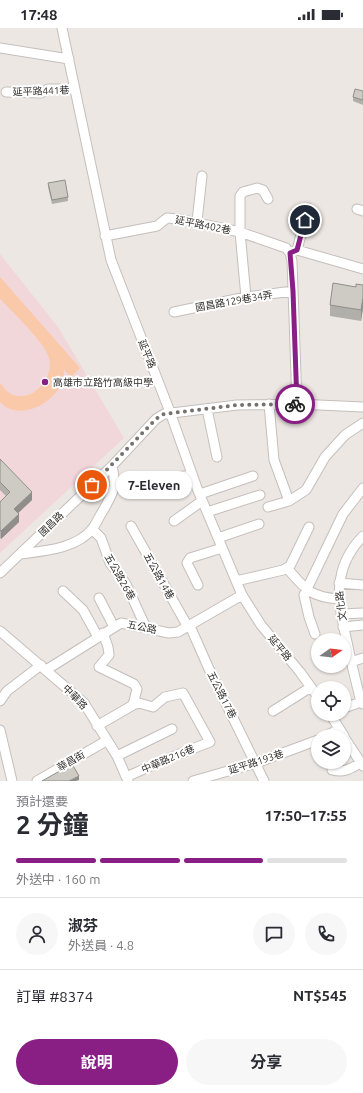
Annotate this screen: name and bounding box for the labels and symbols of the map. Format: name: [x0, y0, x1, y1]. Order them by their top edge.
street label: 延平路441巷: [12, 85, 70, 97]
pin: [288, 203, 322, 237]
street label: 延平路402巷: [174, 214, 232, 236]
street label: 國昌路129巷34弄: [195, 289, 273, 313]
street label: 延平路: [136, 338, 158, 370]
marker: 高雄市立路竹高級中學: [40, 377, 50, 387]
place label: 高雄市立路竹高級中學: [53, 377, 153, 388]
courier: [275, 384, 315, 424]
pin: [75, 468, 109, 502]
callout: 7-Eleven: [116, 471, 192, 499]
street label: 國昌路: [36, 510, 66, 538]
street label: 五公路14巷: [142, 551, 176, 601]
street label: 五公路26巷: [102, 552, 138, 602]
street label: 文化路: [334, 590, 348, 622]
street label: 五公路: [126, 619, 158, 635]
street label: 延平路: [266, 633, 294, 663]
north arrow: [311, 633, 351, 673]
street label: 五公路17巷: [205, 670, 239, 720]
street label: 中華路: [61, 682, 89, 712]
street label: 中華路216巷: [140, 743, 196, 775]
street label: 延平路193巷: [227, 748, 285, 776]
street label: 華昌街: [55, 749, 87, 773]

